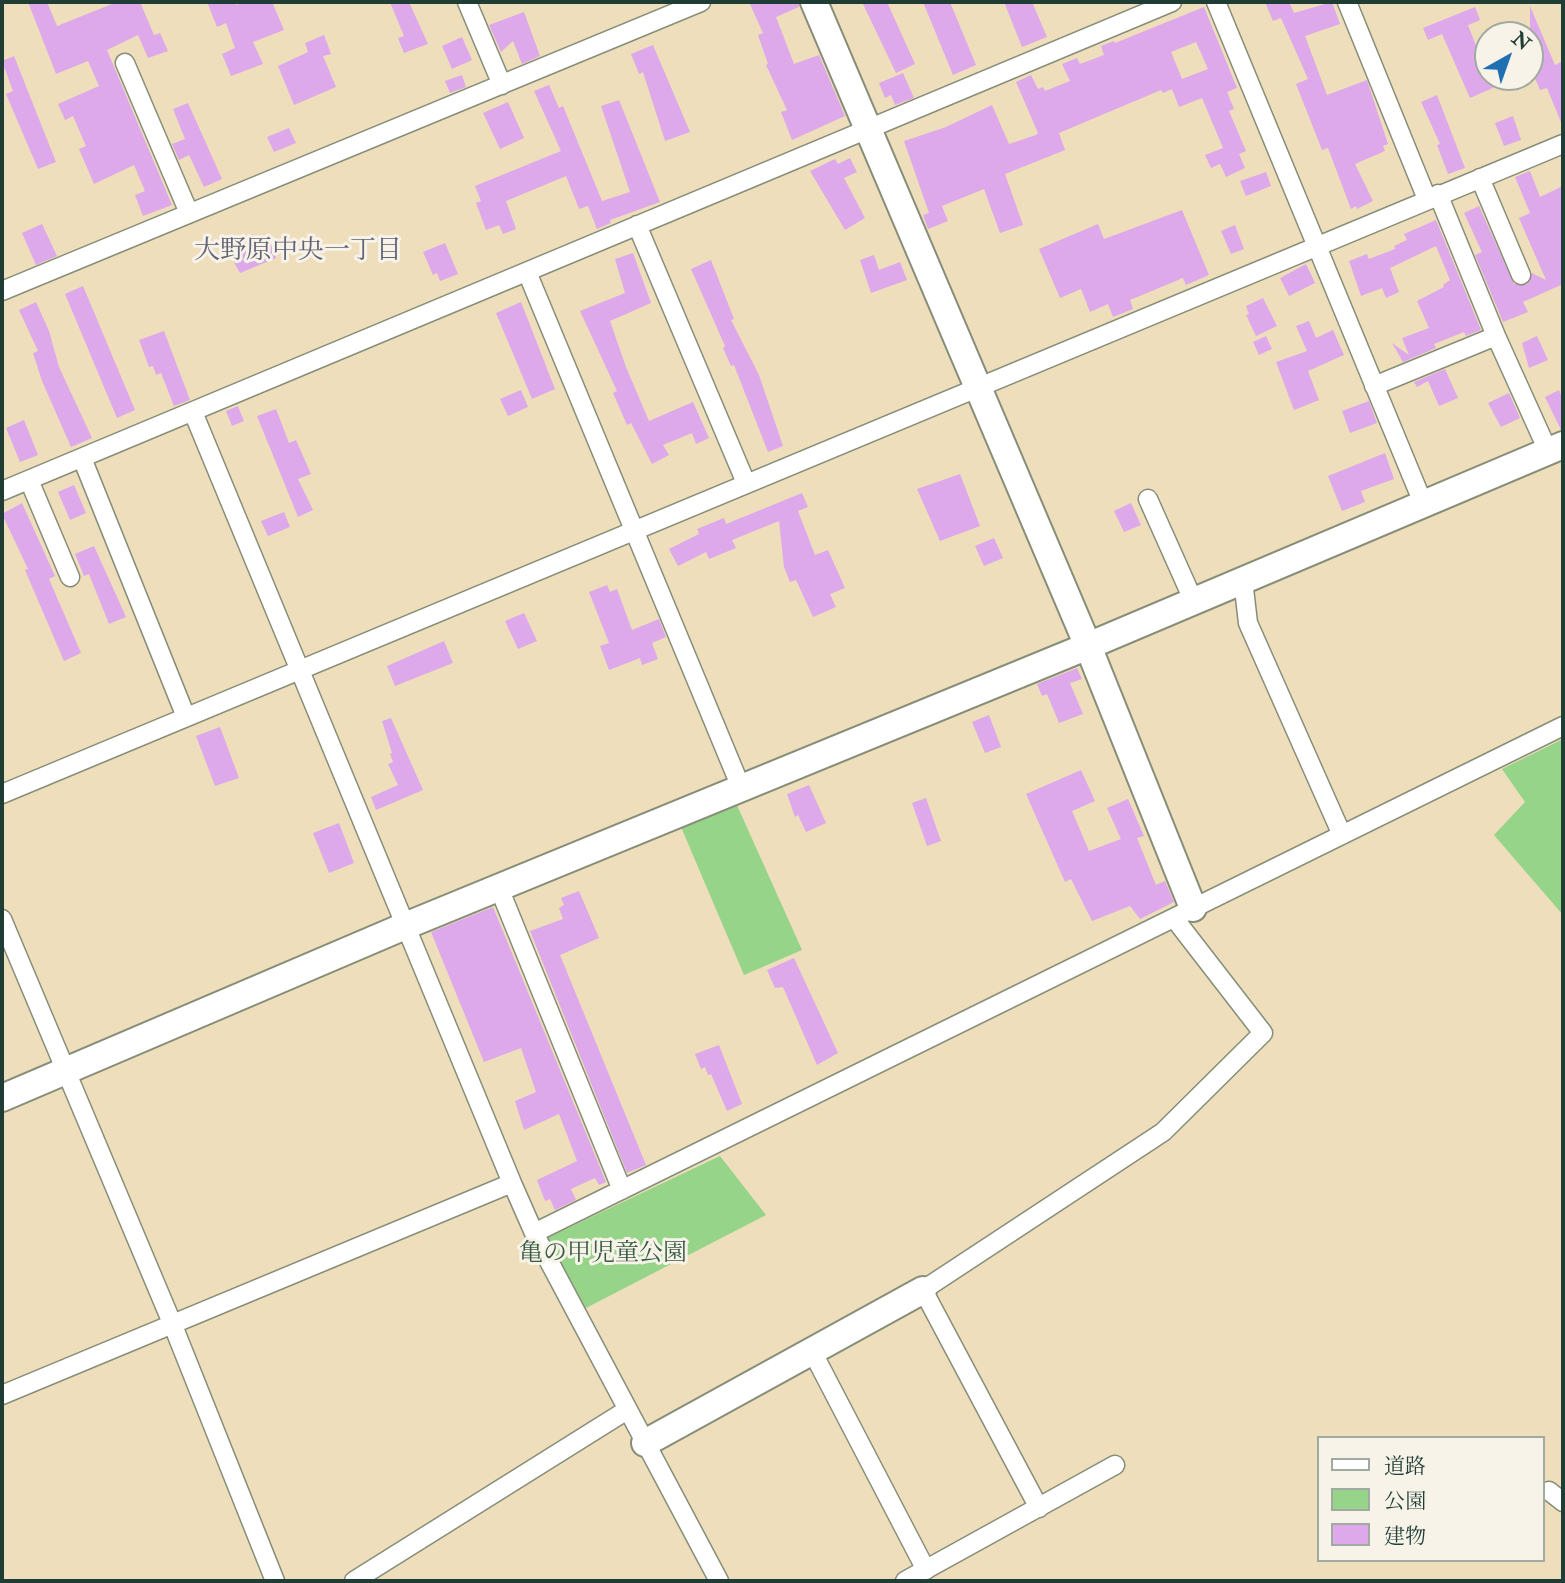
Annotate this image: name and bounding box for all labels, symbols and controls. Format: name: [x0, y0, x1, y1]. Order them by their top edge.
north arrow: [1474, 21, 1544, 91]
text: N: [1507, 27, 1535, 56]
district label: 大野原中央一丁目: [194, 236, 402, 268]
park label: 亀の甲児童公園: [519, 1241, 687, 1269]
legend: [1316, 1436, 1544, 1562]
text: 道路: [1384, 1453, 1426, 1480]
text: 公園: [1384, 1488, 1426, 1515]
text: 建物: [1384, 1523, 1426, 1550]

